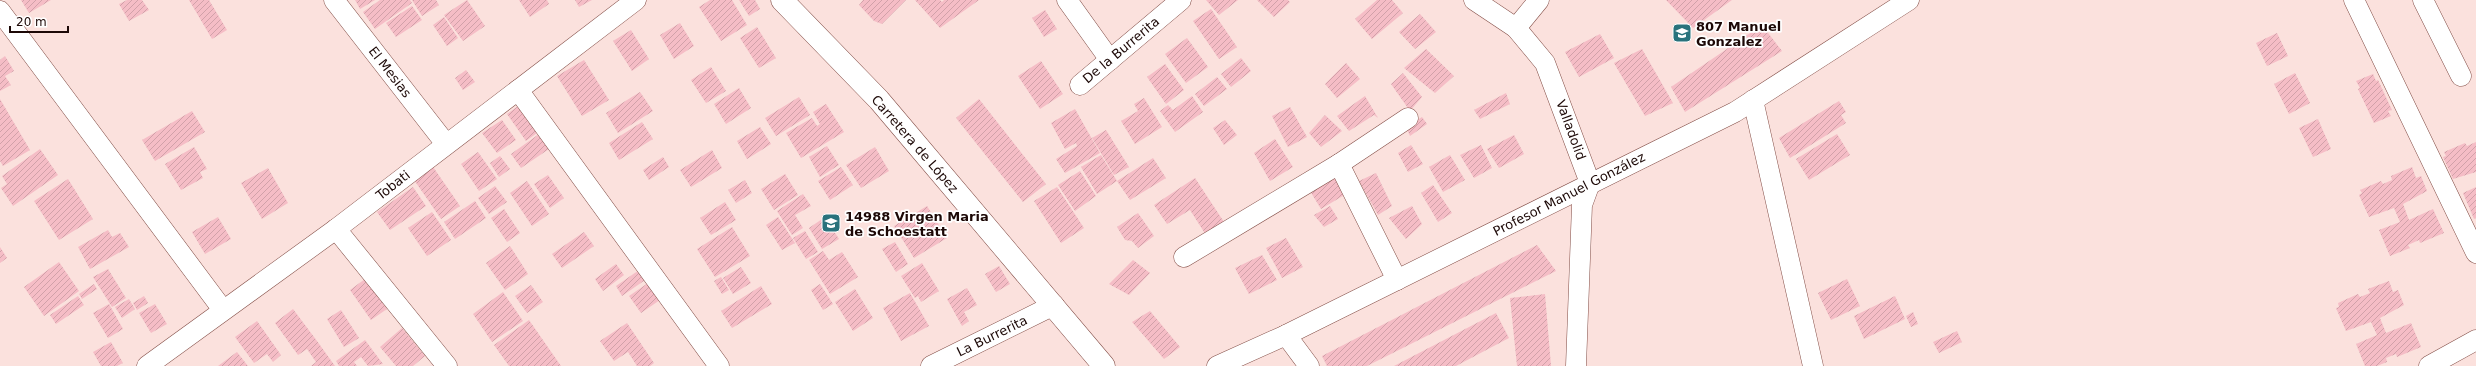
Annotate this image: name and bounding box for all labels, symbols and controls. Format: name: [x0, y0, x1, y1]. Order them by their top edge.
scale bar: [10, 8, 68, 34]
street label: De la Burrerita: [1080, 14, 1162, 86]
text: 20 m: [16, 15, 47, 29]
place label: 807 Manuel Gonzalez: [1696, 19, 1781, 49]
school or university icon: 807 Manuel Gonzalez: [1671, 22, 1693, 44]
street label: El Mesias: [366, 44, 415, 101]
street label: Carretera de López: [869, 92, 962, 196]
street label: Valladolid: [1553, 98, 1589, 162]
street label: Profesor Manuel González: [1491, 149, 1648, 239]
street label: Tobati: [372, 167, 413, 203]
place label: 14988 Virgen Maria de Schoestatt: [845, 209, 989, 239]
school or university icon: 14988 Virgen Maria de Schoestatt: [820, 212, 842, 234]
street label: La Burrerita: [954, 312, 1030, 360]

